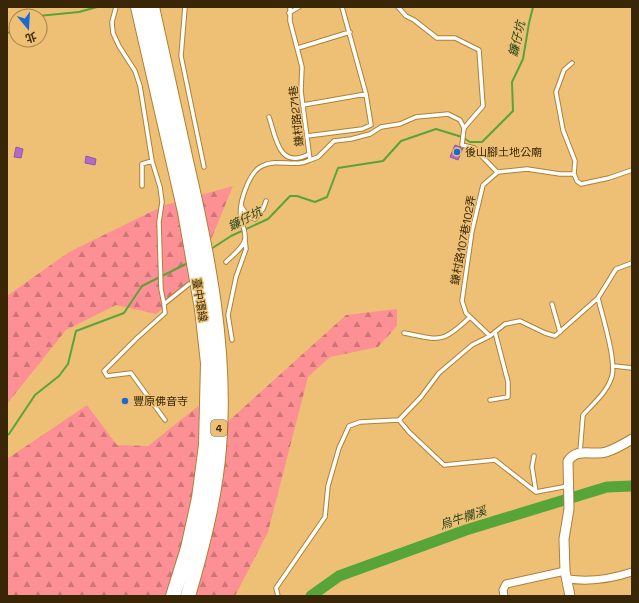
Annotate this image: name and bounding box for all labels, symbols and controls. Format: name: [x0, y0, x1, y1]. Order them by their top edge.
north arrow: [8, 8, 48, 48]
water label: 鐮仔坑: [505, 18, 529, 58]
text: 北: [24, 29, 38, 46]
street label: 鎌村路271巷: [286, 85, 306, 147]
place label: 後山腳土地公廟: [465, 145, 542, 159]
marker: 後山腳土地公廟: [452, 147, 462, 157]
street label: 鎌村路107巷102弄: [447, 194, 479, 286]
water label: 鐮仔坑: [225, 203, 266, 234]
street label: 臺中環線: [190, 277, 210, 323]
place label: 豐原佛音寺: [133, 394, 188, 408]
marker: 豐原佛音寺: [120, 396, 130, 406]
road number: 4: [211, 420, 227, 436]
water label: 烏牛欄溪: [438, 502, 490, 533]

